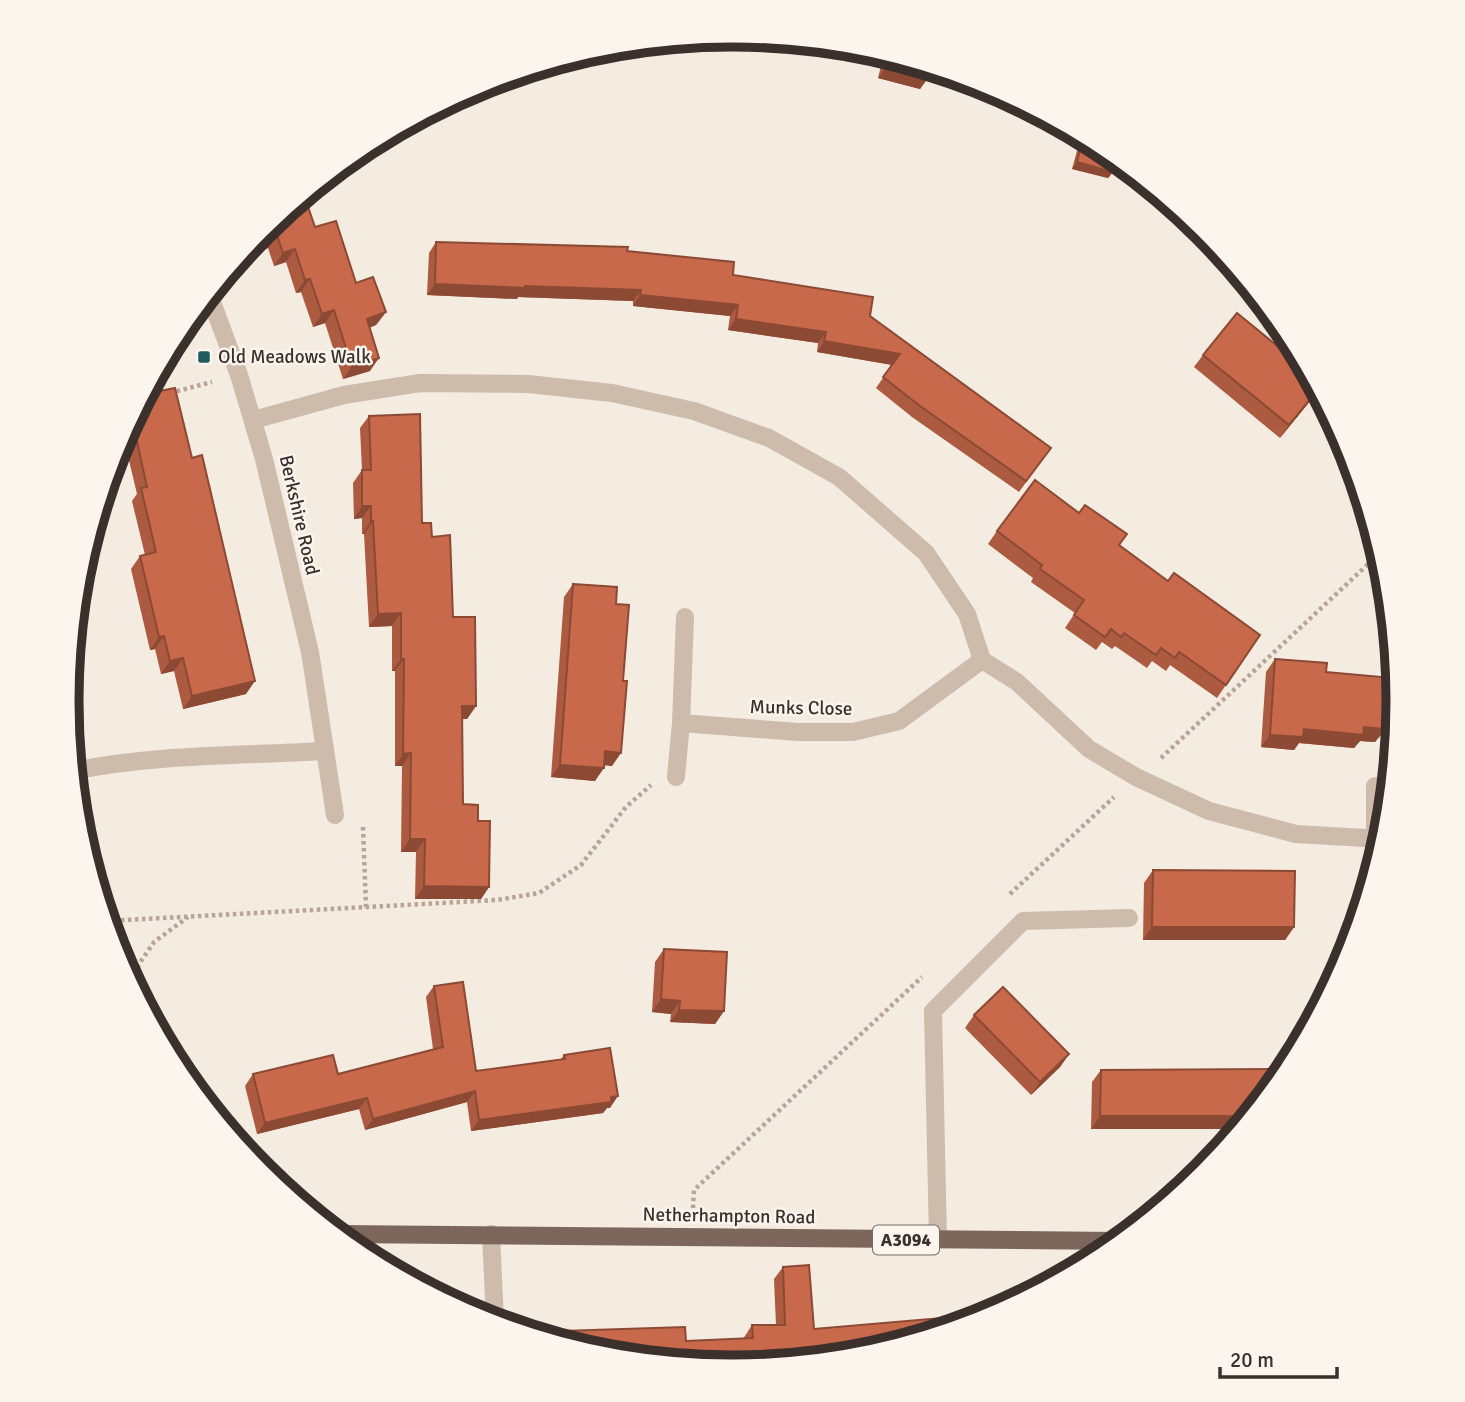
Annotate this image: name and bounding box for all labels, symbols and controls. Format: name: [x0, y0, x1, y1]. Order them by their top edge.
place label: Old Meadows Walk: [218, 345, 371, 369]
marker: Old Meadows Walk: [196, 349, 212, 365]
street label: Berkshire Road: [274, 453, 324, 577]
street label: Munks Close: [749, 695, 853, 721]
street label: Netherhampton Road: [642, 1202, 816, 1230]
road number: A3094: [873, 1226, 939, 1254]
scale bar: [1220, 1336, 1337, 1380]
text: 20 m: [1230, 1347, 1274, 1373]

